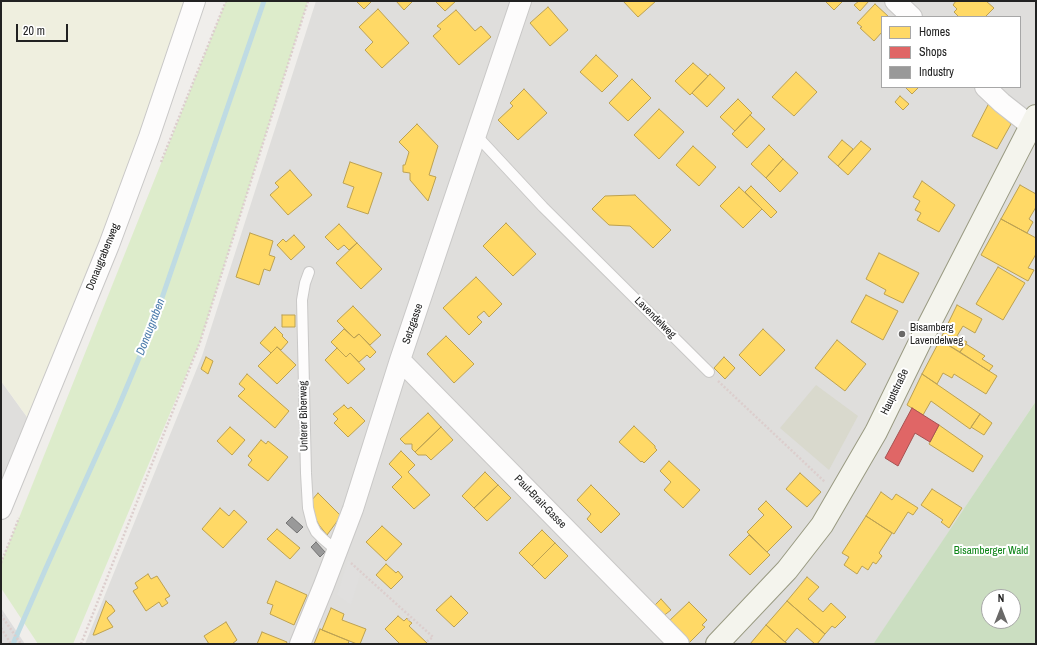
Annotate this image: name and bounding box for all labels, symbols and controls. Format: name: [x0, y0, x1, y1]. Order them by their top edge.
scale bar: [18, 16, 70, 42]
legend: [881, 16, 1021, 88]
text: 20 m: [23, 23, 45, 39]
text: Homes: [919, 24, 950, 40]
text: Shops: [919, 44, 947, 60]
text: Industry: [919, 64, 954, 80]
street label: Donaugrabenweg: [84, 222, 122, 292]
street label: Lavendelweg: [632, 295, 678, 341]
water label: Donaugraben: [134, 297, 168, 357]
street label: Setzgasse: [400, 302, 426, 346]
place label: Bisamberg Lavendelweg: [910, 321, 963, 347]
marker: Bisamberg Lavendelweg: [897, 329, 907, 339]
street label: Hauptstraße: [878, 367, 912, 417]
street label: Unterer Biberweg: [297, 381, 311, 451]
street label: Paul-Brait-Gasse: [511, 473, 569, 531]
park label: Bisamberger Wald: [954, 544, 1028, 558]
north arrow: [981, 589, 1021, 629]
text: N: [998, 591, 1004, 605]

